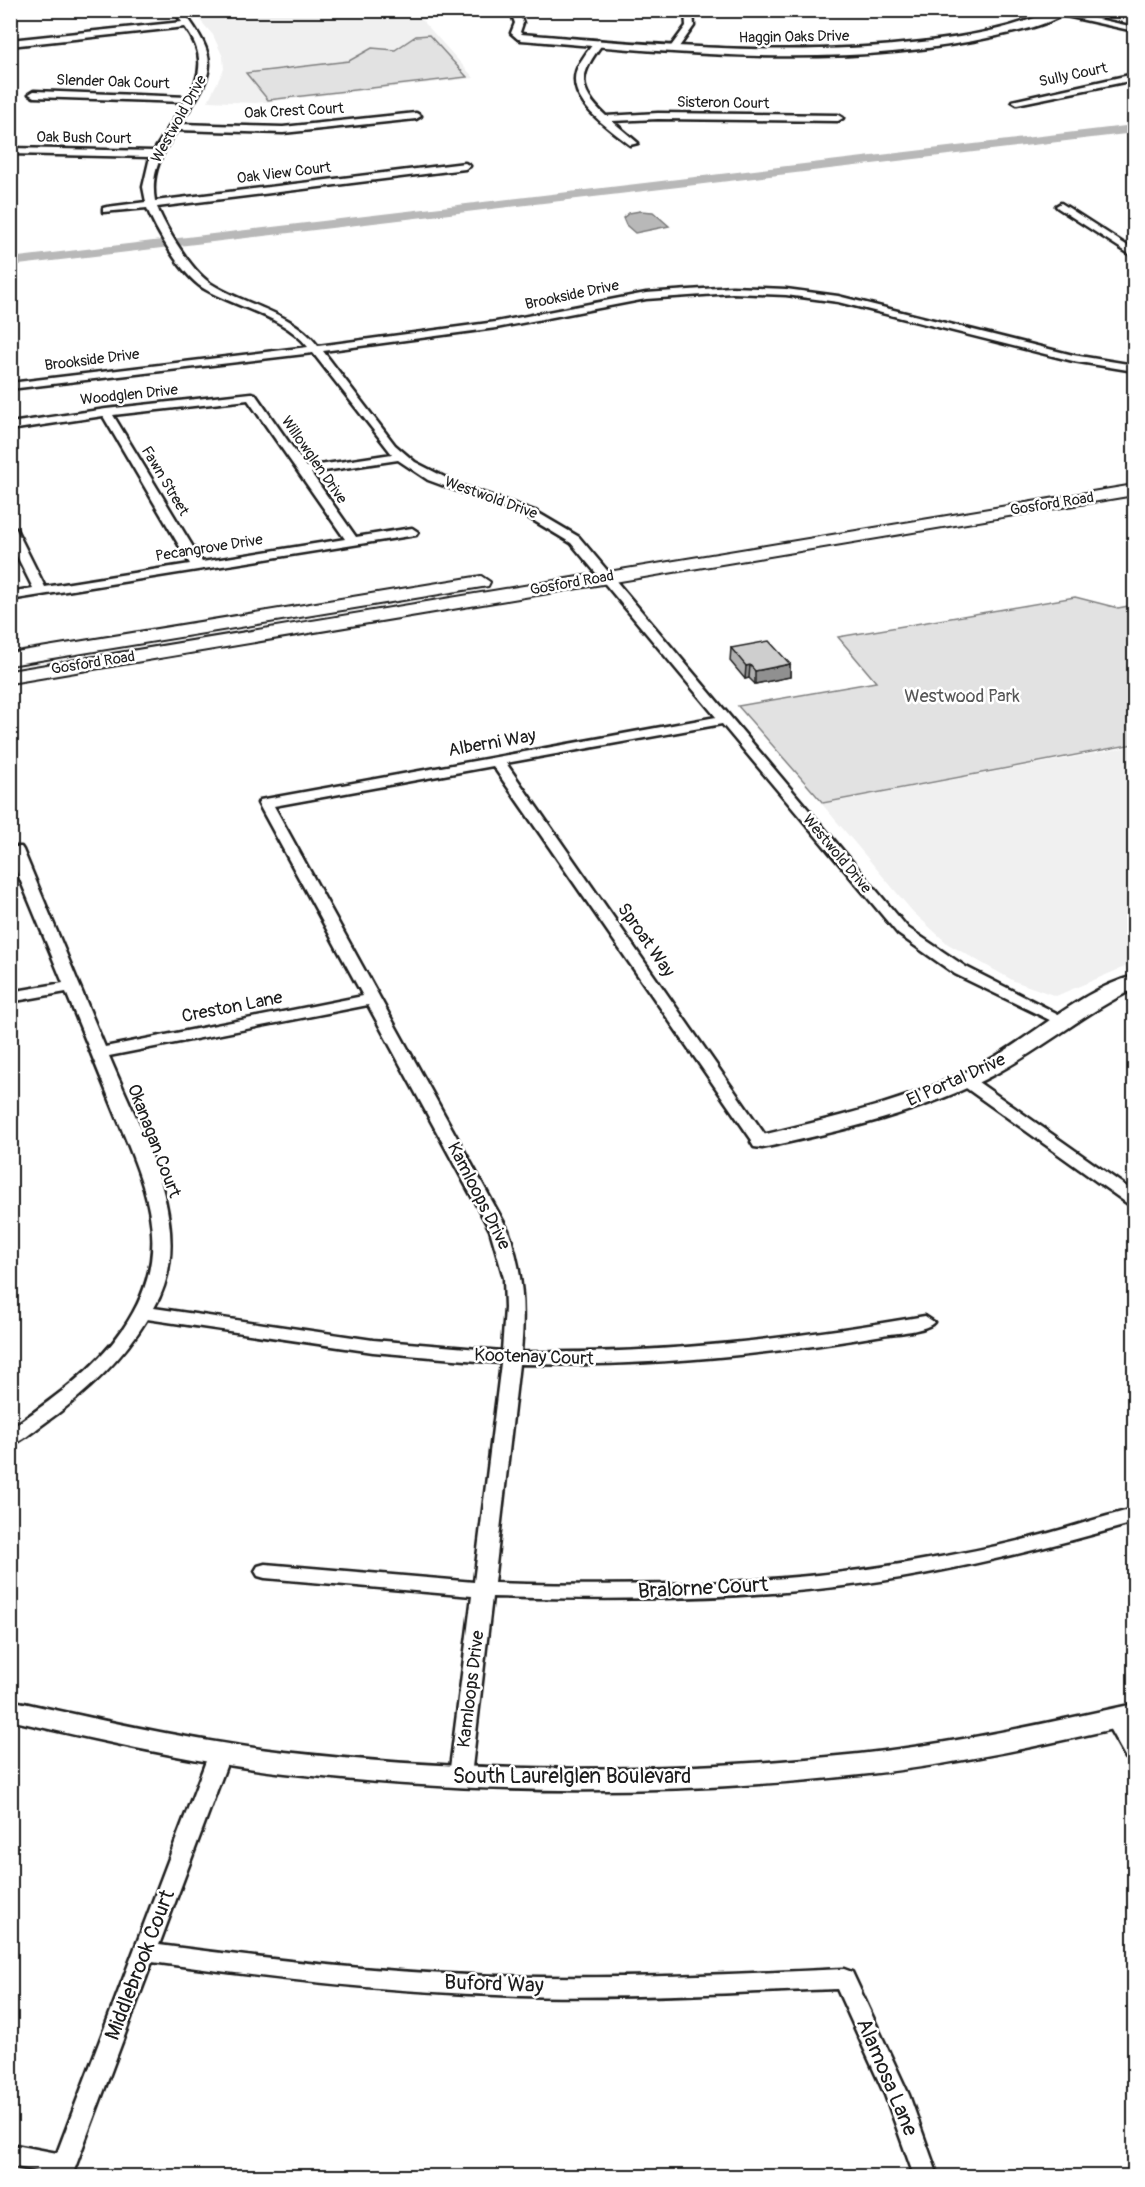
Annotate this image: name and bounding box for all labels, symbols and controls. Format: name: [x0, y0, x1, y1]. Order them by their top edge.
street label: Haggin Oaks Drive: [739, 27, 850, 47]
street label: Sully Court: [1037, 58, 1110, 92]
street label: Slender Oak Court: [56, 71, 171, 94]
street label: Westwold Drive: [147, 71, 211, 166]
street label: Sisteron Court: [677, 93, 770, 113]
street label: Oak Crest Court: [244, 99, 345, 123]
street label: Oak Bush Court: [36, 128, 133, 148]
street label: Oak View Court: [236, 158, 333, 188]
street label: Brookside Drive: [523, 276, 621, 314]
street label: Brookside Drive: [43, 345, 141, 375]
street label: Woodglen Drive: [79, 380, 179, 410]
street label: Willowglen Drive: [277, 413, 352, 508]
street label: Fawn Street: [137, 443, 194, 520]
street label: Westwold Drive: [442, 472, 541, 524]
street label: Gosford Road: [1009, 488, 1095, 520]
street label: Pecangrove Drive: [154, 530, 265, 566]
street label: Gosford Road: [529, 566, 615, 600]
street label: Gosford Road: [50, 647, 136, 679]
park label: Westwood Park: [904, 685, 1020, 708]
street label: Alberni Way: [446, 724, 538, 762]
street label: Westwold Drive: [798, 811, 876, 898]
street label: Sproat Way: [612, 899, 680, 982]
street label: Creston Lane: [180, 986, 284, 1028]
street label: El Portal Drive: [903, 1048, 1009, 1112]
street label: Okanagan Court: [122, 1081, 186, 1202]
street label: Kamloops Drive: [442, 1138, 516, 1254]
street label: Kootenay Court: [474, 1343, 595, 1371]
street label: Bralorne Court: [637, 1571, 769, 1605]
street label: Kamloops Drive: [452, 1629, 490, 1749]
street label: South Laurelglen Boulevard: [453, 1763, 691, 1790]
street label: Middlebrook Court: [99, 1886, 181, 2044]
street label: Buford Way: [444, 1969, 544, 1999]
street label: Alamosa Lane: [850, 2014, 924, 2141]

